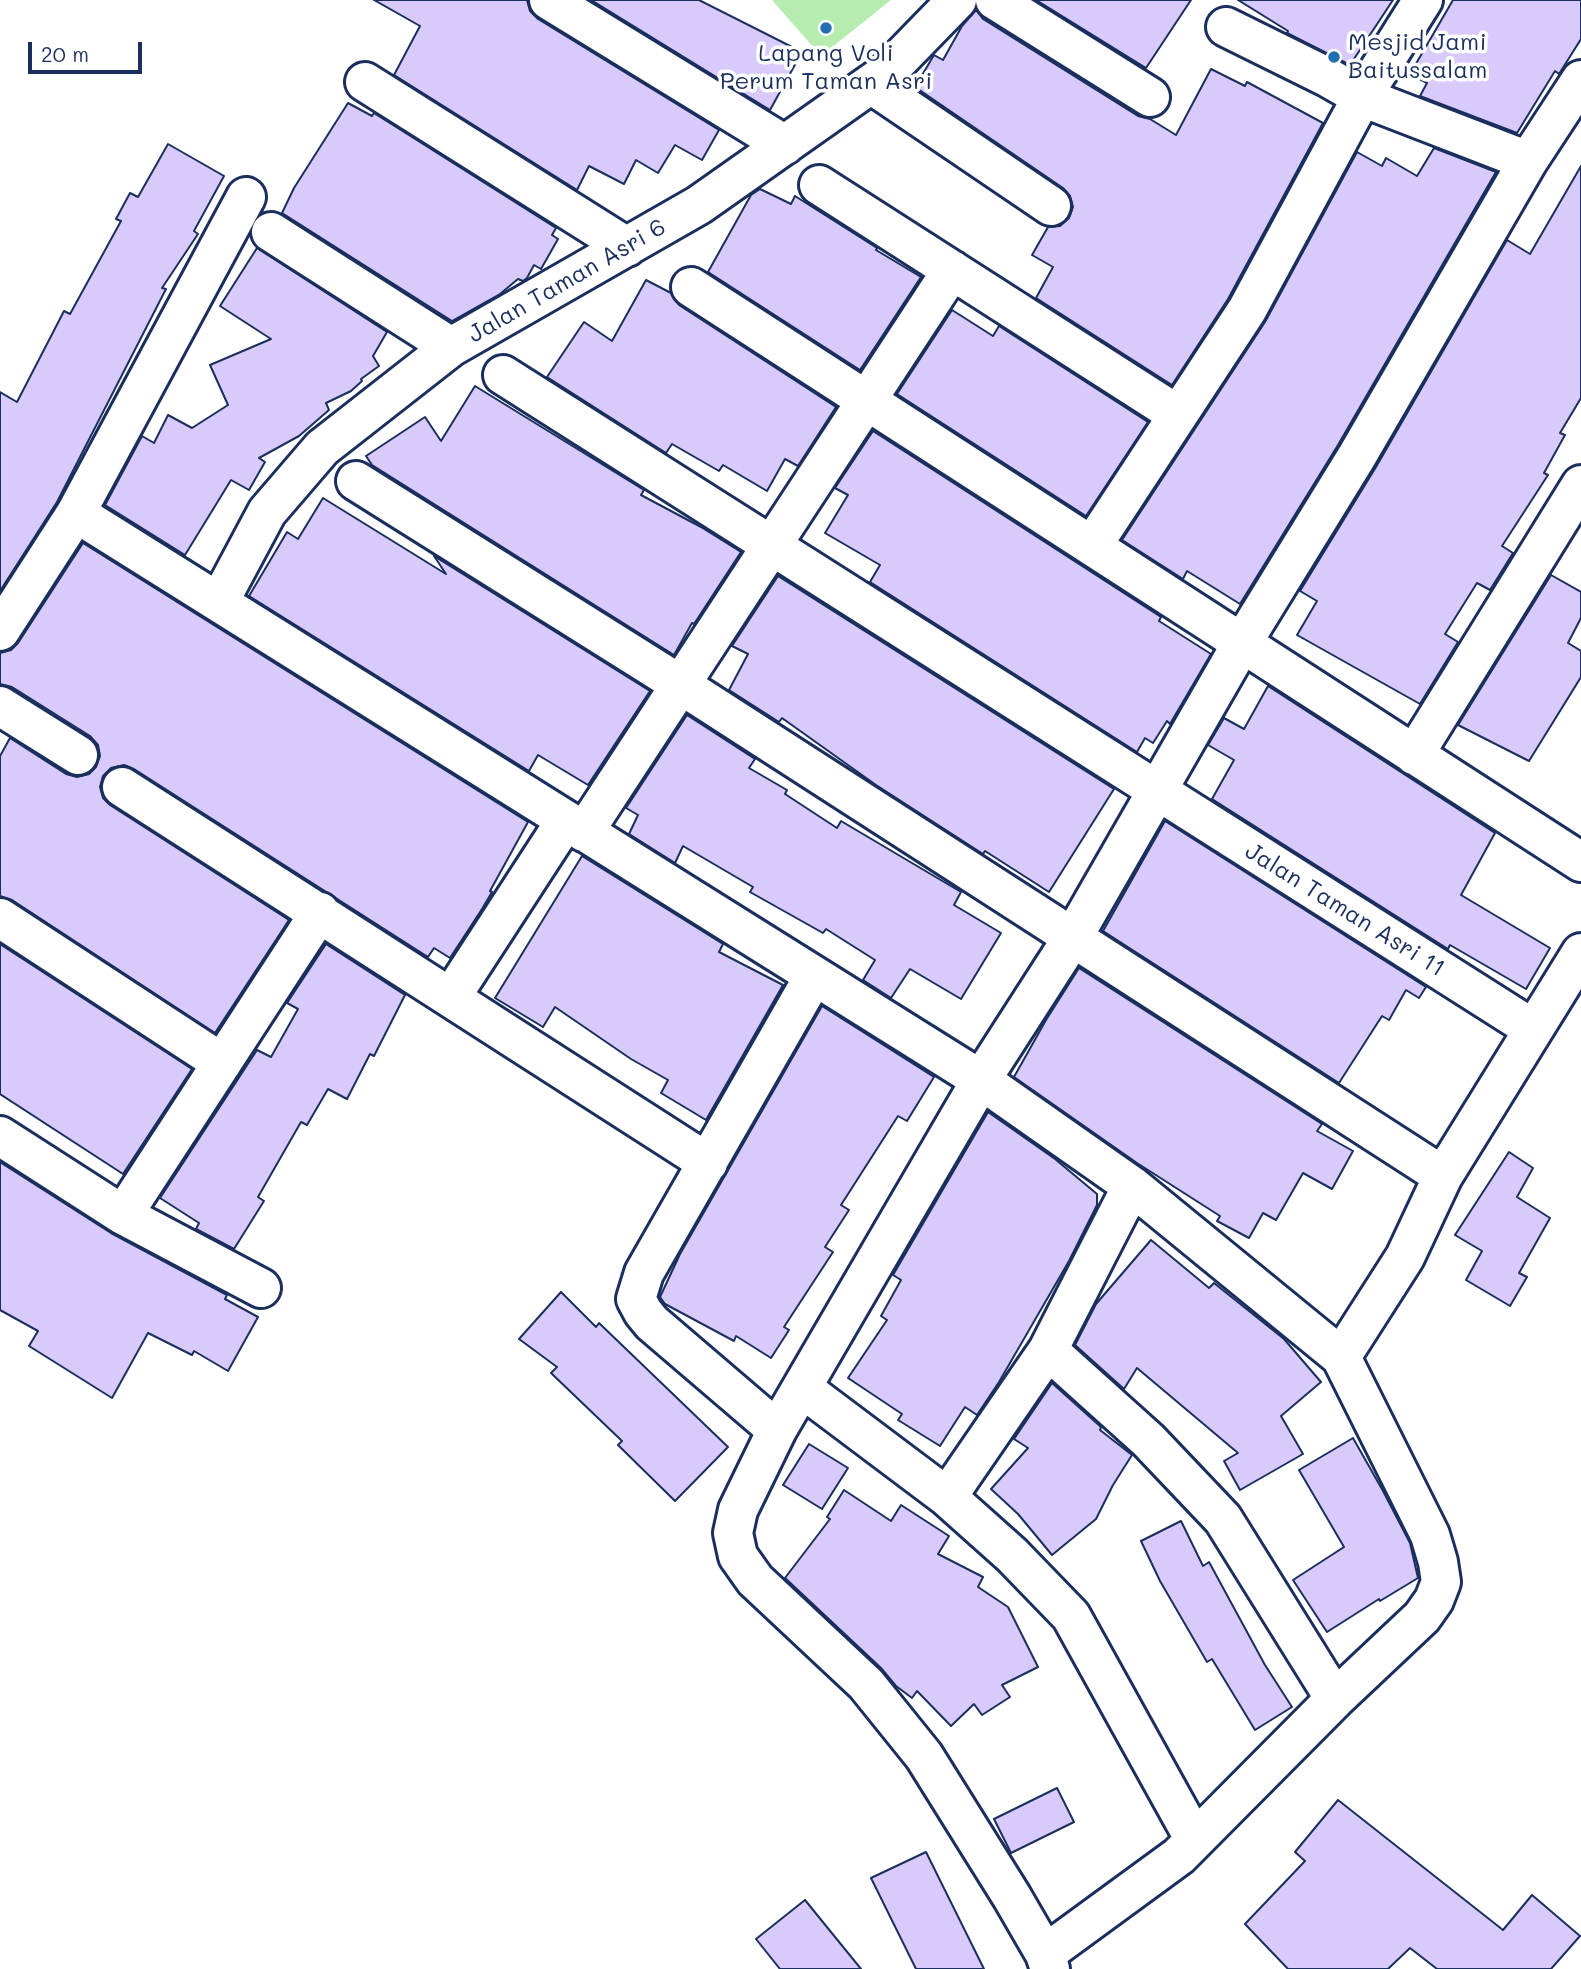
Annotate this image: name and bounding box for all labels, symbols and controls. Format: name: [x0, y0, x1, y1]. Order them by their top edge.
marker: Lapang Voli Perum Taman Asri: [818, 20, 834, 36]
scale bar: [32, 28, 145, 72]
place label: Mesjid Jami Baitussalam: [1348, 29, 1487, 85]
text: 20 m: [41, 40, 89, 67]
place label: Lapang Voli Perum Taman Asri: [720, 40, 932, 96]
marker: Mesjid Jami Baitussalam: [1326, 49, 1342, 65]
street label: Jalan Taman Asri 6: [463, 213, 671, 349]
street label: Jalan Taman Asri 11: [1240, 837, 1450, 983]

